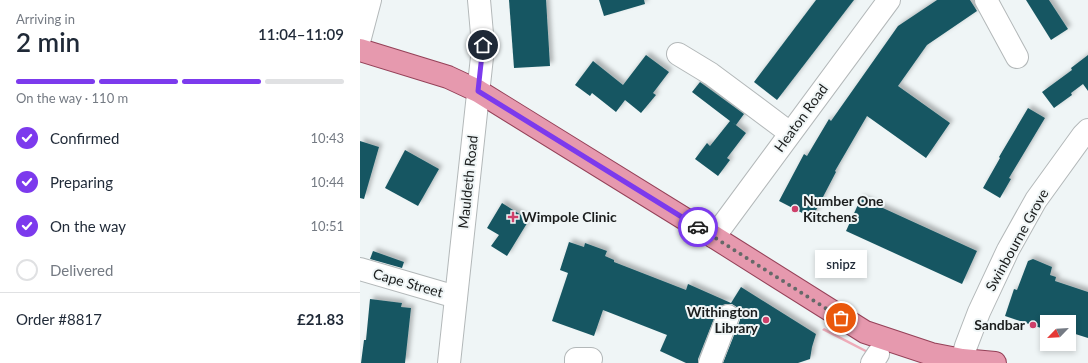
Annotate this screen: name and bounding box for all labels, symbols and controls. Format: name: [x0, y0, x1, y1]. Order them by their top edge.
text: Arriving in: [16, 11, 75, 27]
text: 11:04–11:09: [258, 25, 344, 43]
text: 2 min: [16, 26, 80, 58]
pin: [466, 28, 500, 62]
icon: home: [472, 34, 494, 56]
street label: Heaton Road: [770, 80, 831, 155]
text: On the way · 110 m: [16, 90, 128, 106]
icon: check: [16, 127, 38, 149]
text: Confirmed: [50, 129, 119, 147]
text: 10:43: [311, 130, 344, 146]
street label: Mauldeth Road: [454, 135, 481, 229]
icon: check: [16, 171, 38, 193]
text: Preparing: [50, 173, 113, 191]
text: 10:44: [311, 174, 344, 190]
street label: Swinbourne Grove: [981, 186, 1052, 294]
place label: Number One Kitchens: [803, 192, 884, 225]
marker: Number One Kitchens: [790, 204, 800, 214]
courier: [678, 207, 718, 247]
place label: Wimpole Clinic: [522, 208, 617, 225]
marker: Wimpole Clinic: [507, 211, 519, 223]
icon: check: [16, 215, 38, 237]
icon: car: [687, 216, 709, 238]
text: On the way: [50, 217, 126, 235]
text: 10:51: [311, 218, 344, 234]
callout: snipz: [815, 250, 867, 278]
text: snipz: [826, 256, 856, 272]
text: Delivered: [50, 261, 113, 279]
street label: Cape Street: [371, 264, 445, 301]
pin: [824, 301, 858, 335]
place label: Withington Library: [687, 303, 759, 336]
icon: bag: [830, 307, 852, 329]
text: Order #8817: [16, 310, 102, 328]
text: £21.83: [297, 310, 344, 328]
marker: Withington Library: [761, 315, 771, 325]
north arrow: [1040, 315, 1076, 351]
map controls: [1040, 315, 1076, 351]
place label: Sandbar: [974, 316, 1026, 333]
marker: Sandbar: [1028, 320, 1038, 330]

